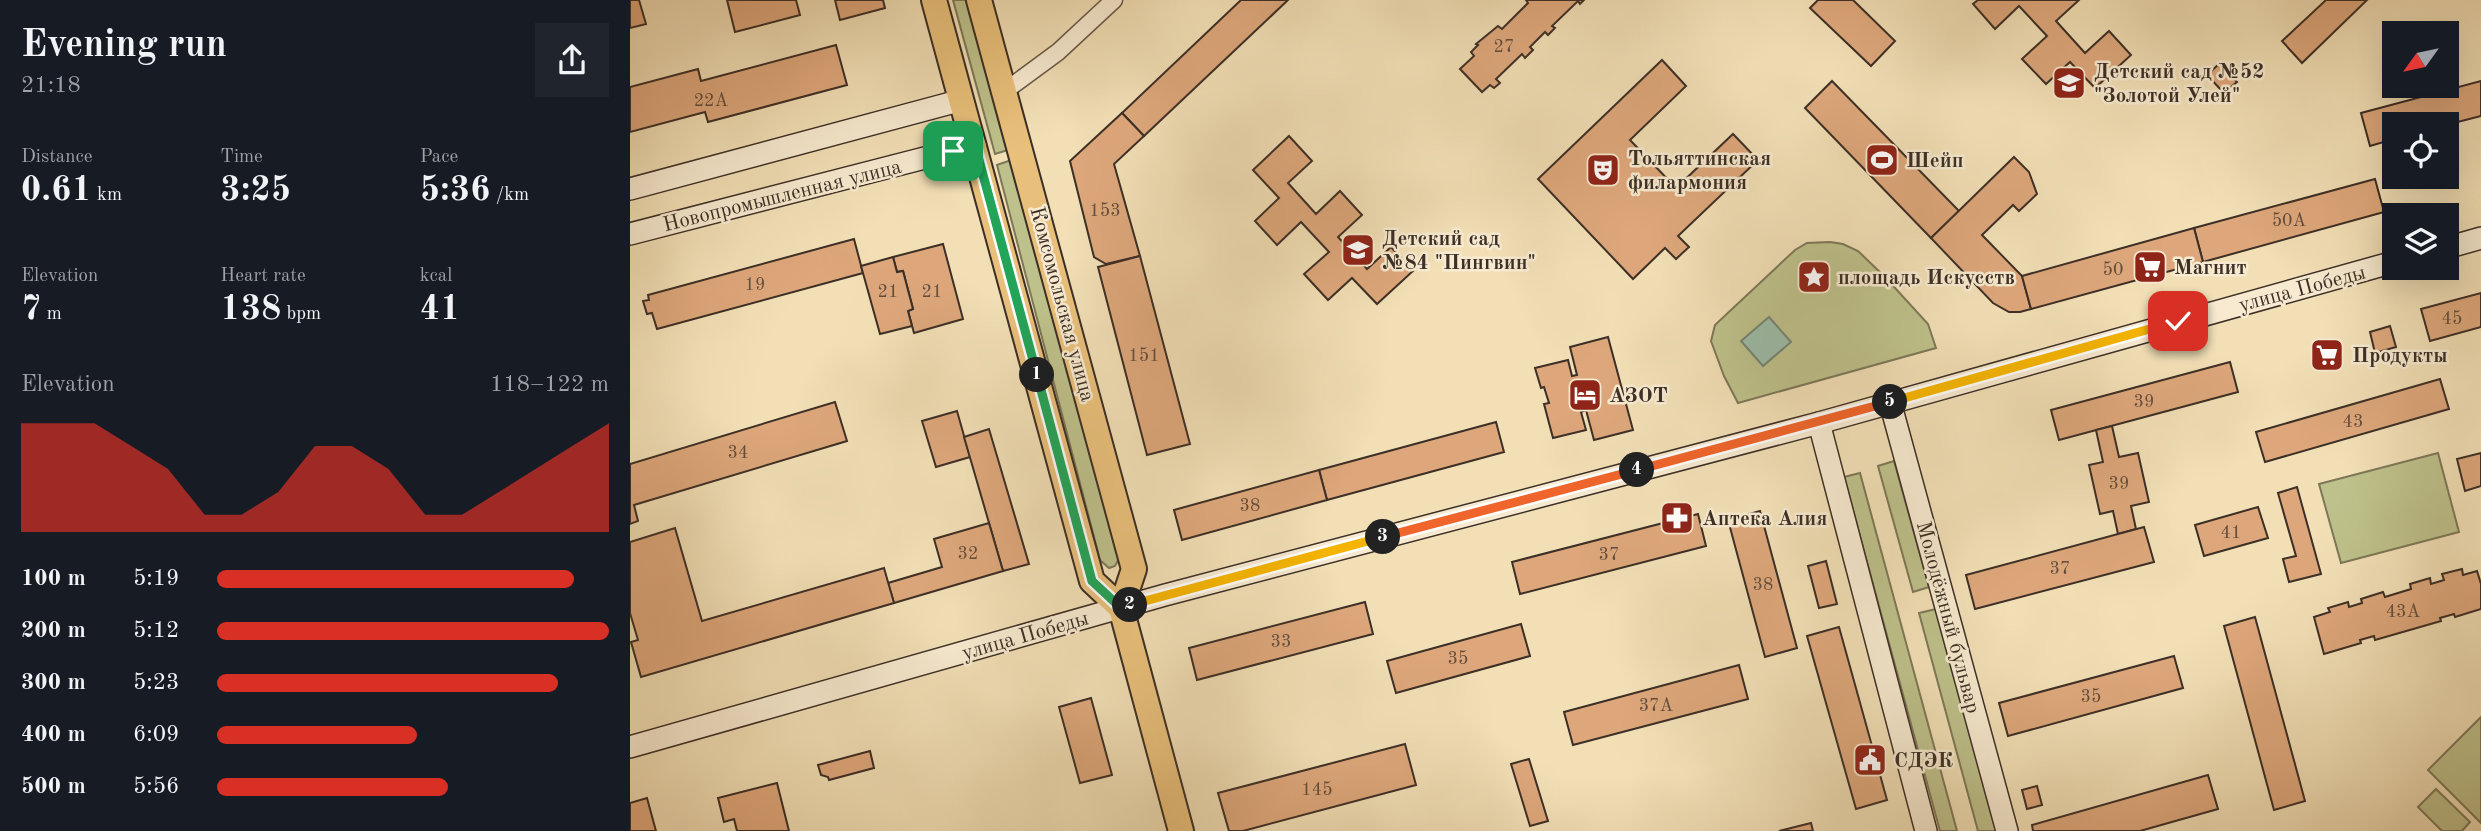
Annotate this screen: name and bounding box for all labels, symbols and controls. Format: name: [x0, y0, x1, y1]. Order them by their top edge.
north arrow: [2382, 21, 2459, 98]
map controls: [2382, 21, 2459, 280]
button: share: [535, 23, 609, 97]
text: Evening run: [21, 27, 227, 65]
house number: 27: [1494, 38, 1514, 56]
place label: Детский сад №52 "Золотой Улей": [2094, 62, 2264, 107]
school or university icon: Детский сад №52 "Золотой Улей": [2050, 64, 2088, 102]
text: 21:18: [21, 74, 81, 97]
house number: 22А: [694, 92, 729, 110]
button: locate: [2382, 112, 2459, 189]
pin: [923, 121, 983, 181]
icon: arrive: [934, 132, 972, 170]
sports icon: Шейп: [1863, 141, 1901, 179]
text: Distance: [21, 148, 93, 167]
text: Time: [220, 148, 263, 167]
text: Pace: [420, 148, 458, 167]
place label: Тольяттинская филармония: [1628, 149, 1771, 194]
theatre icon: Тольяттинская филармония: [1584, 151, 1622, 189]
place label: Шейп: [1906, 151, 1964, 172]
street label: Новопромышленная улица: [661, 157, 904, 236]
text: 0.61: [21, 173, 92, 208]
text: 3:25: [220, 173, 291, 208]
text: 5:36: [420, 173, 490, 208]
text: km: [92, 186, 122, 205]
text: /km: [490, 186, 529, 205]
house number: 153: [1089, 202, 1121, 220]
button: layers: [2382, 203, 2459, 280]
street label: Комсомольская улица: [1025, 205, 1098, 404]
house number: 50А: [2272, 212, 2307, 230]
place label: Детский сад №84 "Пингвин": [1382, 229, 1536, 274]
school or university icon: Детский сад №84 "Пингвин": [1339, 231, 1377, 269]
supermarket icon: Магнит: [2131, 248, 2169, 286]
place icon: площадь Искусств: [1795, 258, 1833, 296]
place label: Магнит: [2174, 258, 2247, 279]
house number: 50: [2103, 261, 2123, 279]
street label: улица Победы: [2237, 262, 2368, 317]
text: Elevation: [21, 267, 98, 286]
text: Heart rate: [220, 267, 306, 286]
text: kcal: [420, 267, 452, 286]
place label: площадь Искусств: [1838, 268, 2015, 289]
house number: 19: [745, 276, 765, 294]
house number: 21: [878, 283, 898, 301]
house number: 21: [922, 283, 942, 301]
pin: [2148, 291, 2208, 351]
text: 7: [21, 292, 41, 327]
text: 138: [220, 292, 281, 327]
text: 41: [420, 292, 460, 327]
icon: check: [2159, 302, 2197, 340]
text: m: [41, 305, 62, 324]
text: bpm: [281, 305, 321, 324]
house number: 45: [2442, 310, 2462, 328]
supermarket icon: Продукты: [2308, 336, 2346, 374]
place label: Продукты: [2352, 346, 2448, 367]
house number: 151: [1128, 347, 1160, 365]
pin: 1: [1020, 358, 1054, 392]
text: 1: [1031, 365, 1042, 384]
text: Elevation: [21, 373, 115, 396]
text: 118–122 m: [490, 373, 609, 396]
hotel icon: АЗОТ: [1566, 376, 1604, 414]
pin: 5: [1872, 384, 1908, 420]
place label: АЗОТ: [1609, 386, 1668, 407]
text: 5: [1884, 392, 1895, 411]
house number: 39: [2134, 393, 2154, 411]
house number: 43: [2343, 413, 2363, 431]
house number: 34: [728, 444, 748, 462]
pin: 4: [1620, 452, 1654, 488]
text: 4: [1631, 460, 1642, 479]
house number: 39: [2109, 475, 2129, 493]
house number: 38: [1240, 497, 1260, 515]
pharmacy icon: Аптека Алия: [1658, 499, 1696, 537]
place label: Аптека Алия: [1702, 509, 1827, 530]
street label: Молодёжный бульвар: [1912, 519, 1983, 716]
pin: 3: [1366, 520, 1400, 554]
house number: 41: [2221, 524, 2241, 542]
text: 3: [1377, 527, 1388, 546]
house number: 32: [958, 545, 978, 563]
house number: 37: [1599, 546, 1619, 564]
house number: 37: [2050, 560, 2070, 578]
text: 100 m: [21, 567, 86, 590]
text: 5:19: [133, 567, 179, 590]
house number: 38: [1753, 576, 1773, 594]
pin: 2: [1112, 588, 1148, 622]
text: 2: [1124, 595, 1135, 614]
house number: 43А: [2386, 603, 2421, 621]
street label: улица Победы: [960, 608, 1091, 665]
text: 200 m: [21, 619, 86, 642]
text: 5:12: [133, 619, 179, 642]
house number: 33: [1271, 633, 1291, 651]
house number: 35: [1448, 650, 1468, 668]
text: 300 m: [21, 671, 86, 694]
text: 5:23: [133, 671, 179, 694]
house number: 35: [2081, 688, 2101, 706]
house number: 37А: [1639, 697, 1674, 715]
text: 400 m: [21, 723, 86, 746]
text: 6:09: [133, 723, 179, 746]
public building icon: СДЭК: [1851, 741, 1889, 779]
place label: СДЭК: [1894, 751, 1953, 772]
text: 500 m: [21, 775, 86, 798]
text: 5:56: [133, 775, 179, 798]
house number: 145: [1301, 781, 1333, 799]

